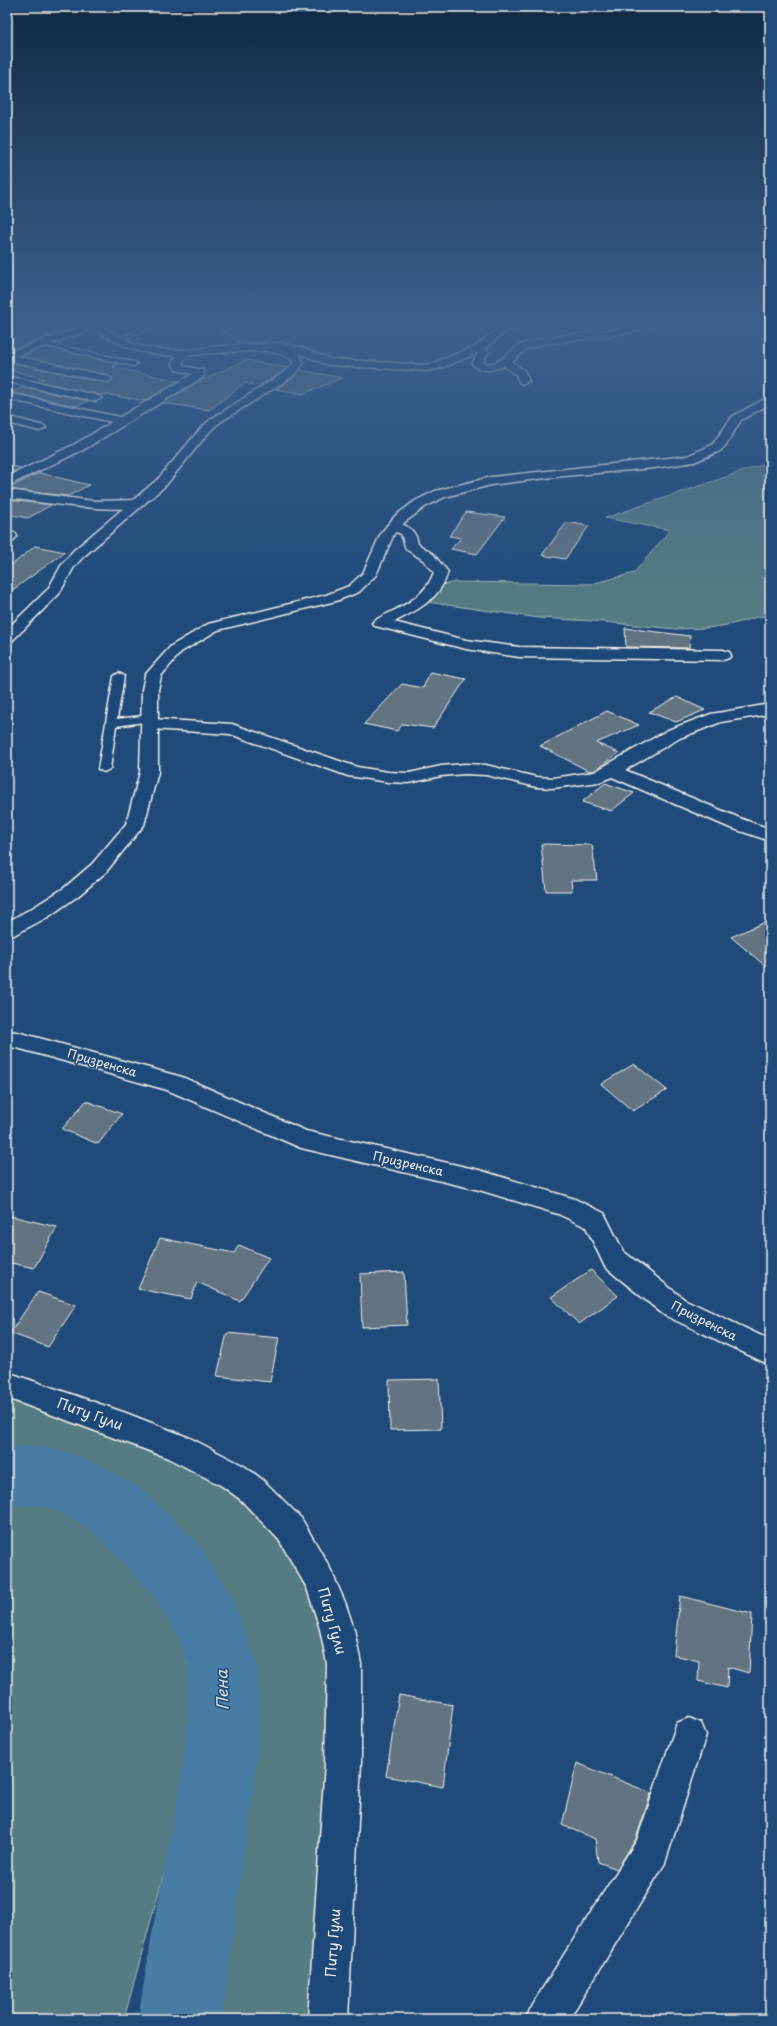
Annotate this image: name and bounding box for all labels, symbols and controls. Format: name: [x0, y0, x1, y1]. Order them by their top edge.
street label: Призренска: [65, 1044, 140, 1081]
street label: Призренска: [371, 1146, 446, 1180]
street label: Призренска: [669, 1296, 741, 1345]
street label: Питу Гули: [54, 1392, 126, 1435]
street label: Питу Гули: [313, 1585, 352, 1657]
water label: Пена: [208, 1668, 234, 1711]
street label: Питу Гули: [320, 1908, 345, 1978]

